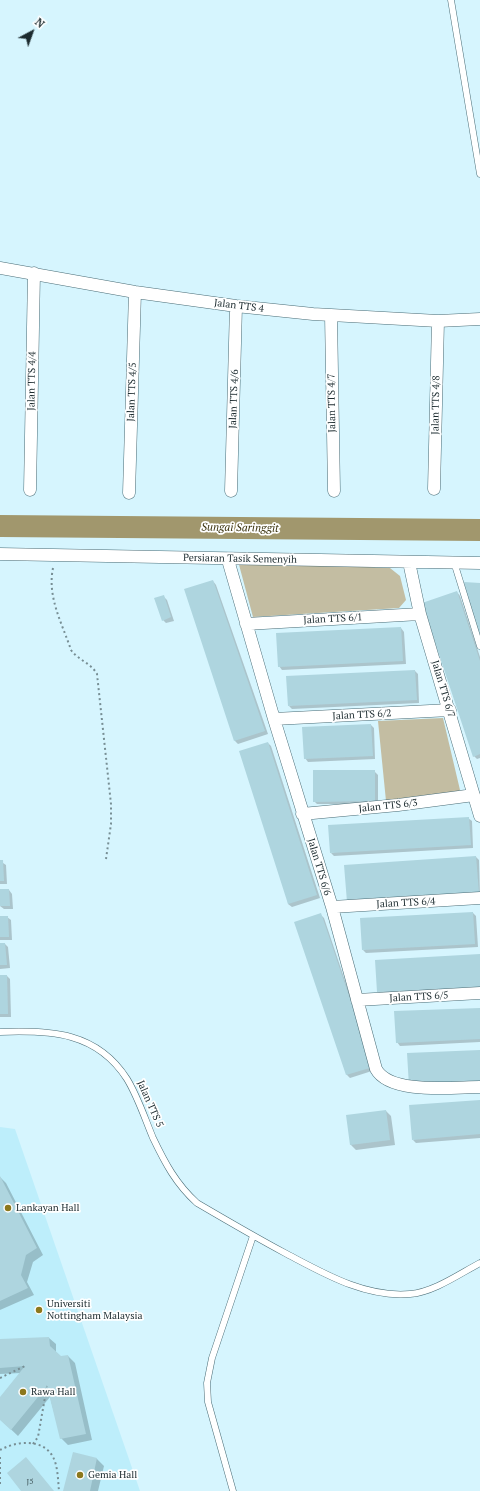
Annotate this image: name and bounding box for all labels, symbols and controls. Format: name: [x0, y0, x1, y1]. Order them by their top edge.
north arrow: [12, 12, 52, 52]
text: N: [32, 15, 48, 31]
street label: Jalan TTS 4: [213, 297, 265, 315]
street label: Jalan TTS 4/4: [25, 351, 39, 411]
street label: Jalan TTS 4/5: [125, 362, 139, 422]
street label: Jalan TTS 4/6: [227, 369, 241, 429]
street label: Jalan TTS 4/7: [325, 373, 339, 433]
street label: Jalan TTS 4/8: [429, 375, 443, 435]
water label: Sungai Saringgit: [201, 521, 279, 535]
street label: Persiaran Tasik Semenyih: [183, 552, 297, 566]
street label: Jalan TTS 6/1: [303, 611, 363, 627]
street label: Jalan TTS 6/7: [429, 659, 457, 719]
street label: Jalan TTS 6/2: [332, 707, 392, 723]
street label: Jalan TTS 6/3: [358, 797, 418, 815]
street label: Jalan TTS 6/6: [305, 837, 333, 897]
street label: Jalan TTS 6/4: [376, 895, 436, 911]
street label: Jalan TTS 6/5: [389, 989, 449, 1005]
street label: Jalan TTS 5: [134, 1079, 166, 1129]
place label: Lankayan Hall: [16, 1202, 80, 1214]
marker: Lankayan Hall: [3, 1203, 13, 1213]
place label: Universiti Nottingham Malaysia: [47, 1298, 143, 1322]
marker: Universiti Nottingham Malaysia: [34, 1305, 44, 1315]
place label: Rawa Hall: [31, 1386, 76, 1398]
marker: Rawa Hall: [18, 1387, 28, 1397]
place label: Gemia Hall: [88, 1469, 137, 1481]
marker: Gemia Hall: [75, 1470, 85, 1480]
house number: J5: [27, 1477, 33, 1487]

